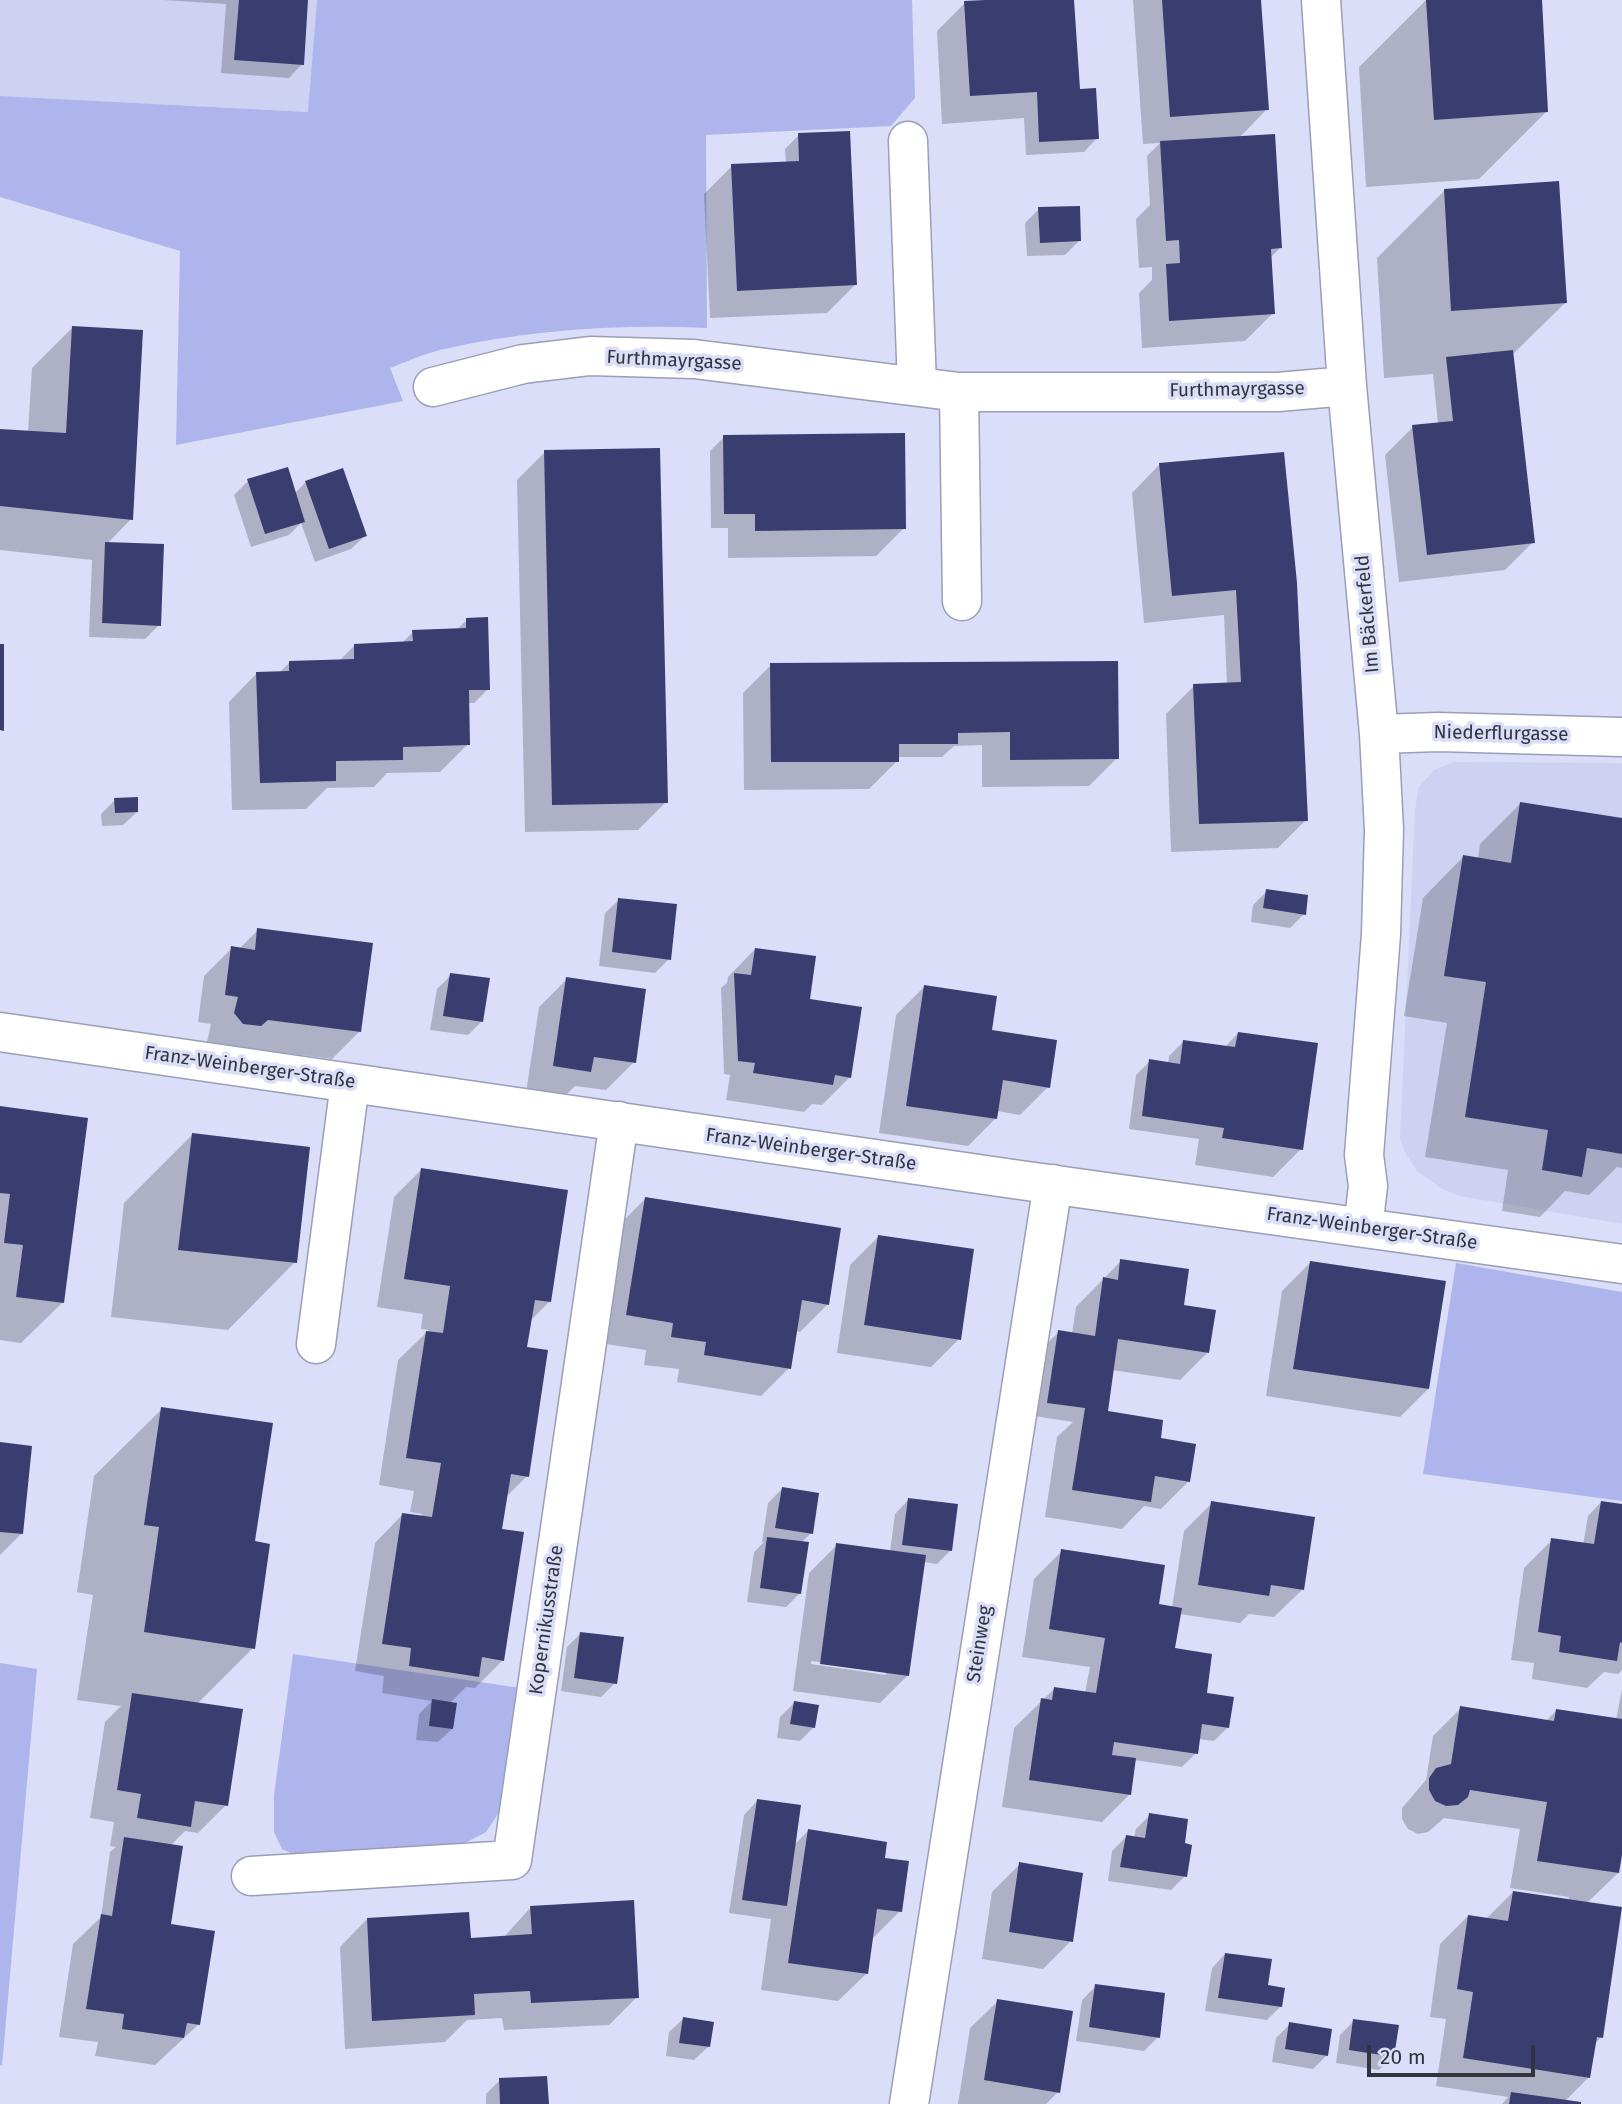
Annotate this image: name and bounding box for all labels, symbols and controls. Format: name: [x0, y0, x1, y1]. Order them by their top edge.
street label: Furthmayrgasse: [606, 346, 742, 376]
street label: Furthmayrgasse: [1169, 377, 1305, 403]
street label: Im Bäckerfeld: [1351, 554, 1385, 674]
street label: Niederflurgasse: [1433, 721, 1569, 747]
street label: Franz-Weinberger-Straße: [143, 1042, 357, 1094]
street label: Franz-Weinberger-Straße: [704, 1124, 918, 1176]
street label: Franz-Weinberger-Straße: [1265, 1203, 1479, 1255]
street label: Kopernikusstraße: [525, 1544, 569, 1696]
street label: Steinweg: [963, 1604, 997, 1684]
scale bar: [1370, 2030, 1538, 2074]
text: 20 m: [1380, 2044, 1426, 2070]

